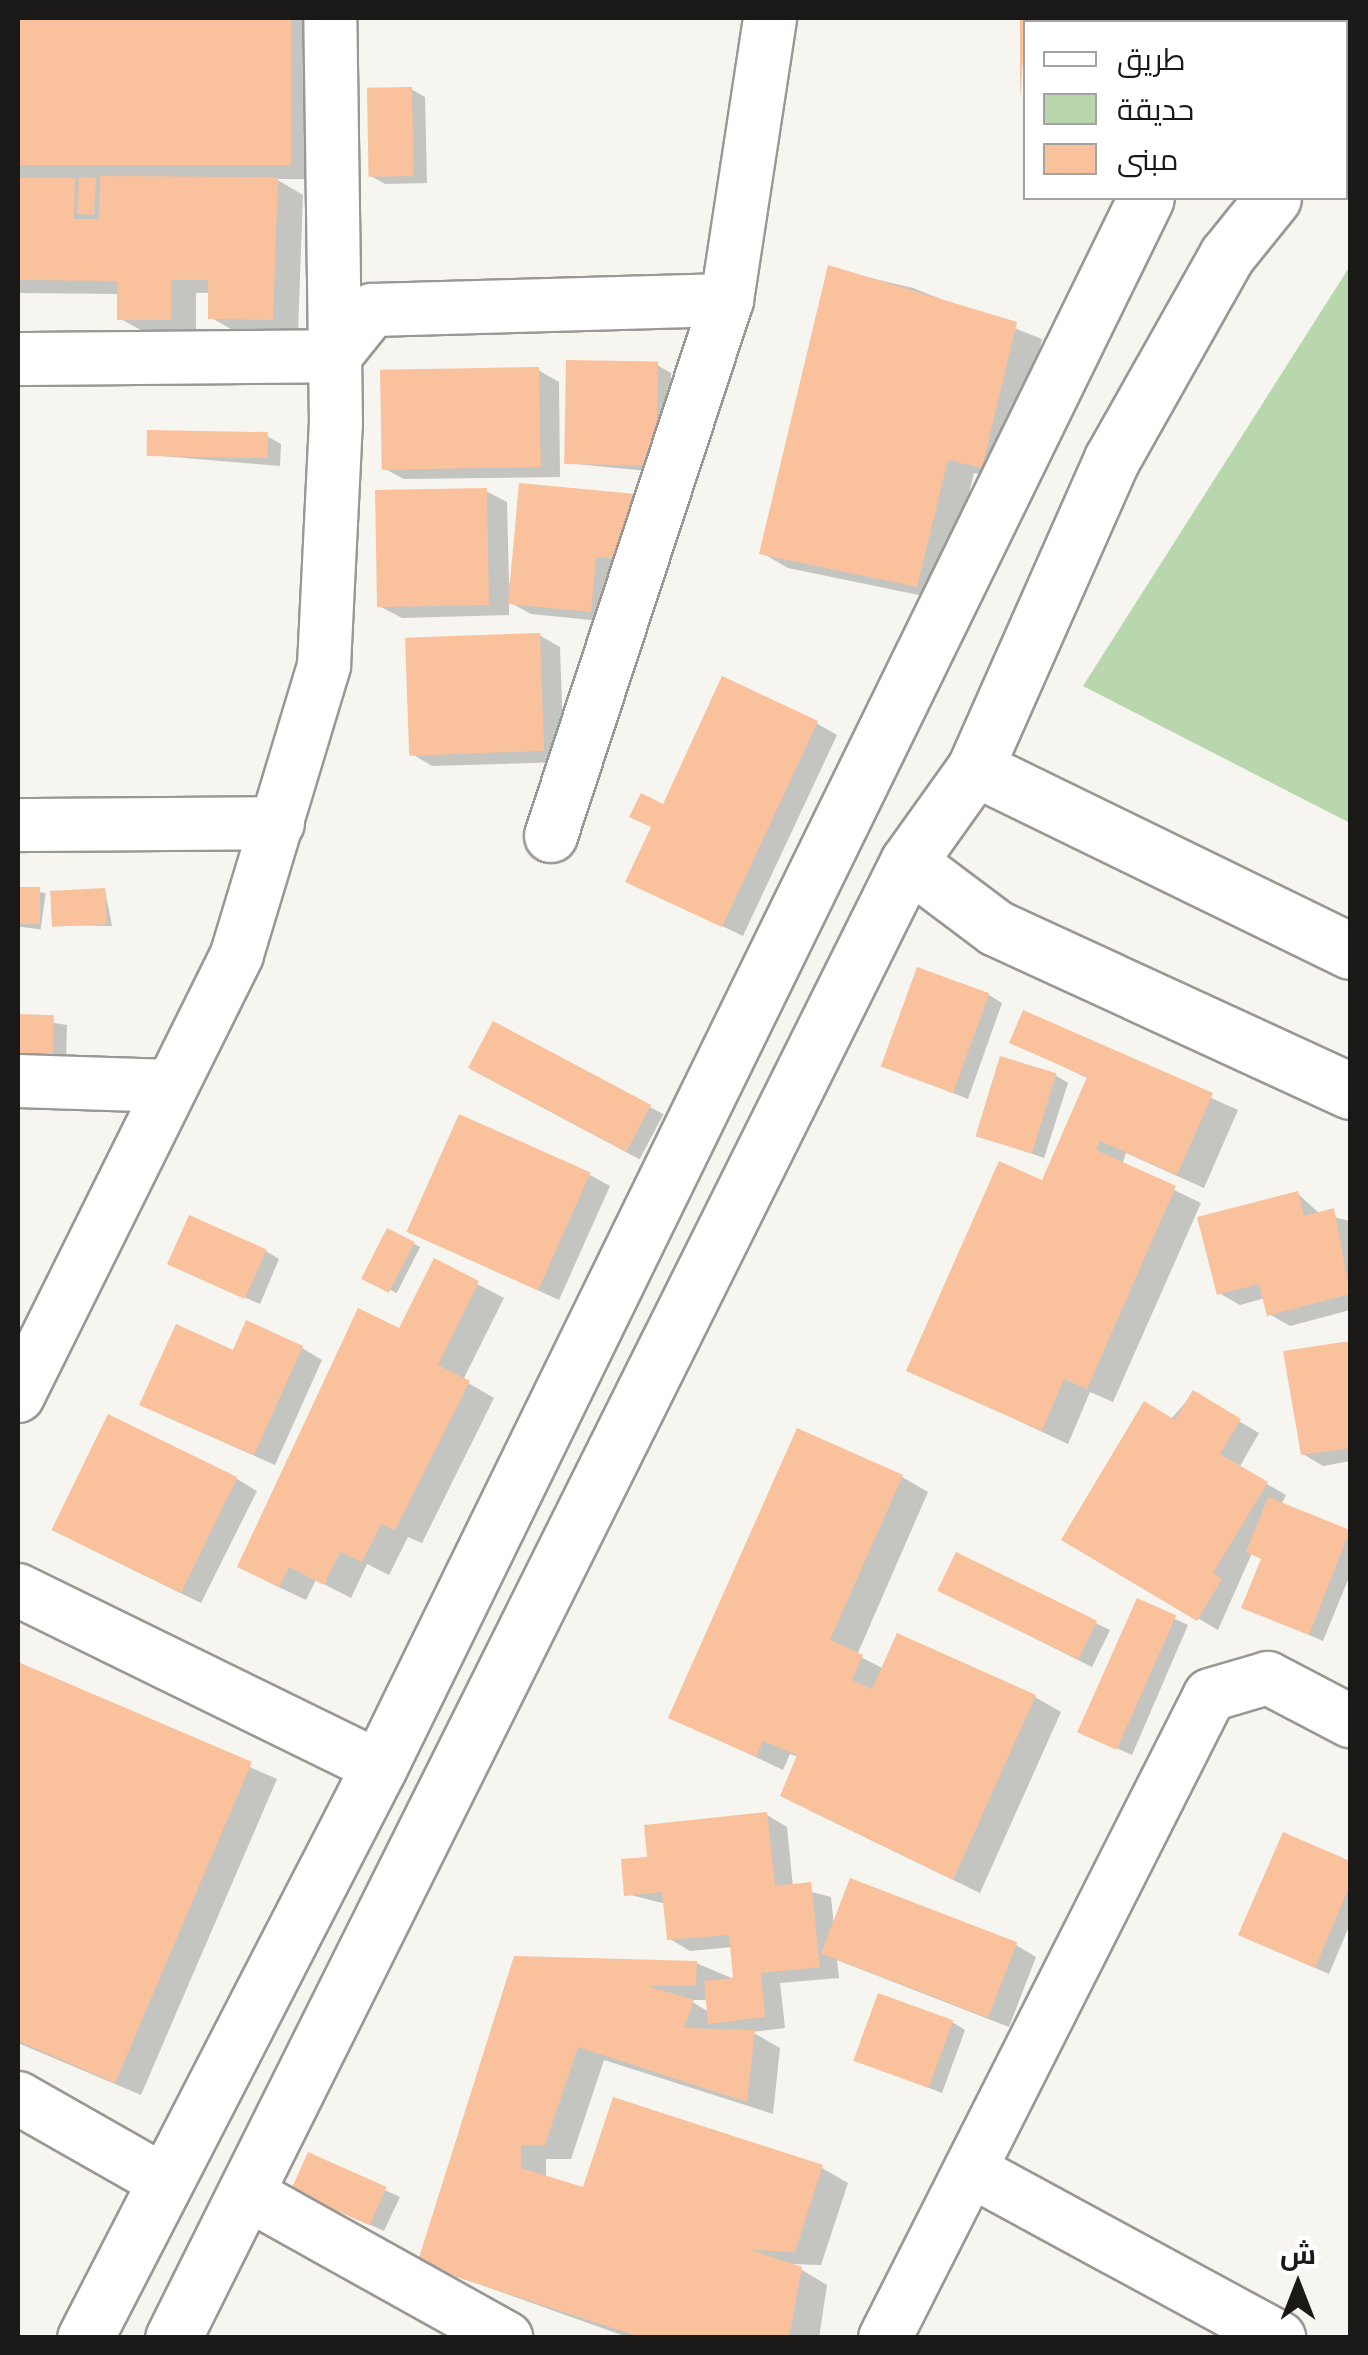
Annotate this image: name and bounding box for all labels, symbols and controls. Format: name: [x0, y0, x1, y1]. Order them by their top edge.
legend: [1023, 20, 1348, 200]
text: طريق: [1117, 42, 1186, 78]
text: حديقة: [1117, 92, 1194, 128]
text: مبنى: [1117, 142, 1178, 178]
north arrow: [1248, 2235, 1348, 2335]
text: ش: [1280, 2238, 1316, 2271]

